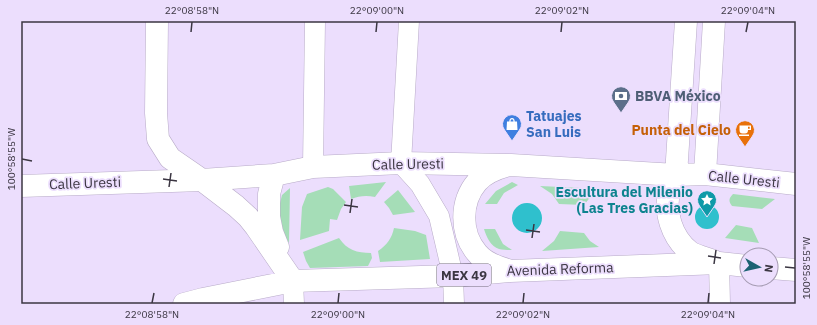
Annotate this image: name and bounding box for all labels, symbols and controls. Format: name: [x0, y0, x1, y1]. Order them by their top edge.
text: 22°08'58"N: [165, 4, 219, 17]
text: 22°09'00"N: [350, 4, 404, 17]
text: 22°09'02"N: [535, 4, 589, 17]
text: 22°09'04"N: [721, 4, 775, 17]
bank icon: BBVA México: [610, 85, 632, 113]
place label: BBVA México: [635, 87, 721, 105]
place label: Tatuajes San Luis: [526, 107, 582, 141]
shop icon: Tatuajes San Luis: [501, 113, 523, 141]
cafe icon: Punta del Cielo: [734, 119, 756, 147]
place label: Punta del Cielo: [631, 121, 731, 139]
text: 100°58'55"W: [5, 128, 18, 190]
street label: Calle Uresti: [372, 154, 444, 174]
street label: Calle Uresti: [707, 166, 781, 192]
street label: Calle Uresti: [49, 173, 121, 193]
place label: Escultura del Milenio (Las Tres Gracias): [556, 183, 693, 217]
place icon: Escultura del Milenio (Las Tres Gracias): [696, 189, 718, 217]
text: 100°58'55"W: [800, 237, 813, 299]
north arrow: [739, 247, 779, 287]
street label: Avenida Reforma: [506, 258, 614, 280]
text: N: [761, 263, 776, 273]
road number: MEX 49: [437, 264, 491, 286]
text: 22°08'58"N: [125, 308, 179, 321]
text: 22°09'00"N: [311, 308, 365, 321]
text: 22°09'02"N: [496, 308, 550, 321]
text: 22°09'04"N: [681, 308, 735, 321]

